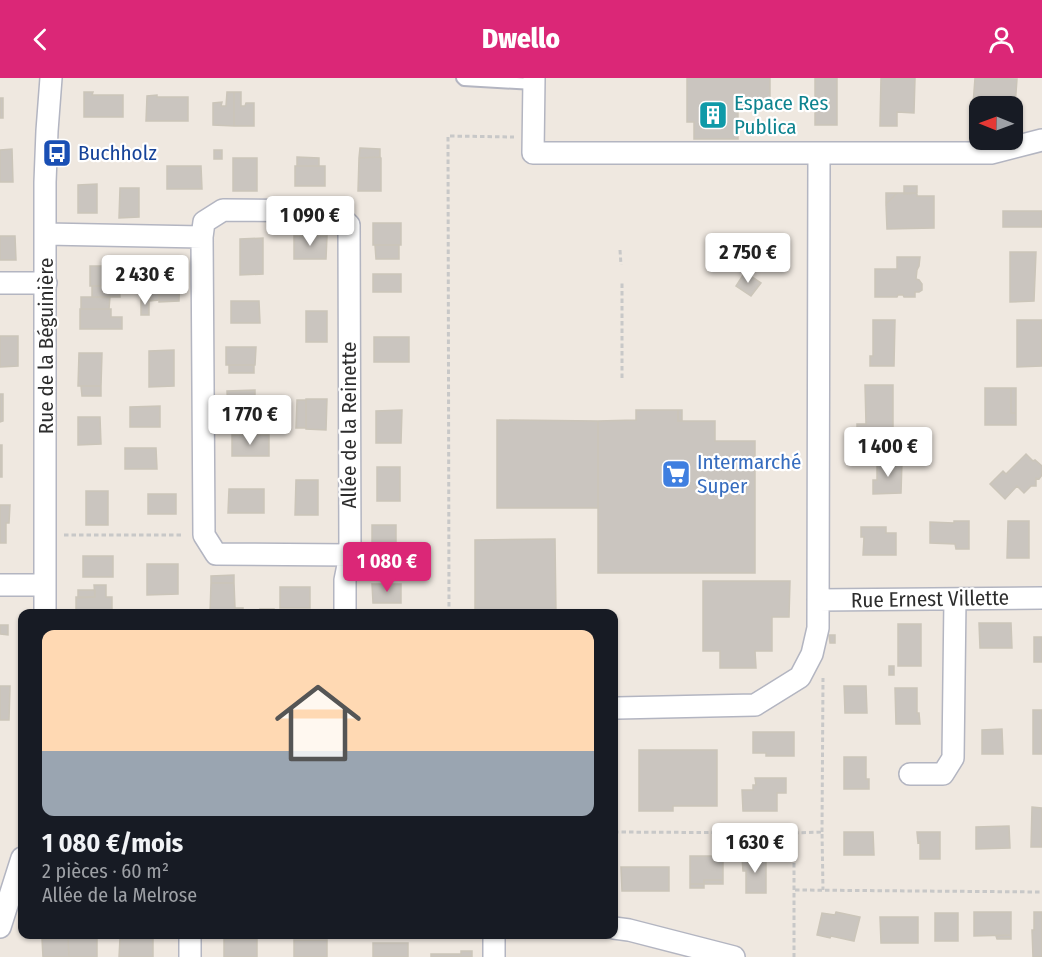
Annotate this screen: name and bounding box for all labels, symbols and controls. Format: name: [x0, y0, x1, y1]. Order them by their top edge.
icon: back: [24, 23, 57, 56]
text: Dwello: [482, 23, 560, 55]
icon: person: [985, 23, 1018, 56]
place label: Espace Res Publica: [734, 90, 828, 140]
north arrow: [969, 96, 1023, 150]
map controls: [969, 96, 1023, 150]
building icon: Espace Res Publica: [697, 99, 729, 131]
bus stop icon: Buchholz: [41, 137, 73, 169]
place label: Buchholz: [78, 140, 157, 166]
pin: 1 090 €: [255, 196, 365, 247]
text: 1 090 €: [280, 203, 340, 227]
pin: 2 750 €: [693, 233, 803, 284]
text: 2 750 €: [719, 240, 777, 264]
pin: 2 430 €: [90, 255, 200, 306]
street label: Rue de la Béguinière: [33, 258, 59, 434]
text: 2 430 €: [116, 262, 174, 286]
street label: Allée de la Reinette: [336, 342, 362, 508]
pin: 1 770 €: [195, 395, 305, 446]
text: 1 770 €: [222, 402, 278, 426]
pin: 1 400 €: [833, 427, 943, 478]
text: 1 400 €: [858, 434, 918, 458]
place label: Intermarché Super: [697, 449, 801, 499]
supermarket icon: Intermarché Super: [660, 458, 692, 490]
pin: 1 080 €: [332, 542, 442, 593]
text: 1 080 €: [357, 549, 417, 573]
street label: Rue Ernest Villette: [851, 585, 1009, 613]
icon: home: [264, 669, 372, 777]
pin: 1 630 €: [700, 823, 810, 874]
text: 1 080 €/mois: [42, 828, 183, 859]
text: 1 630 €: [726, 830, 784, 854]
text: 2 pièces · 60 m²: [42, 859, 169, 883]
text: Allée de la Melrose: [42, 883, 197, 907]

